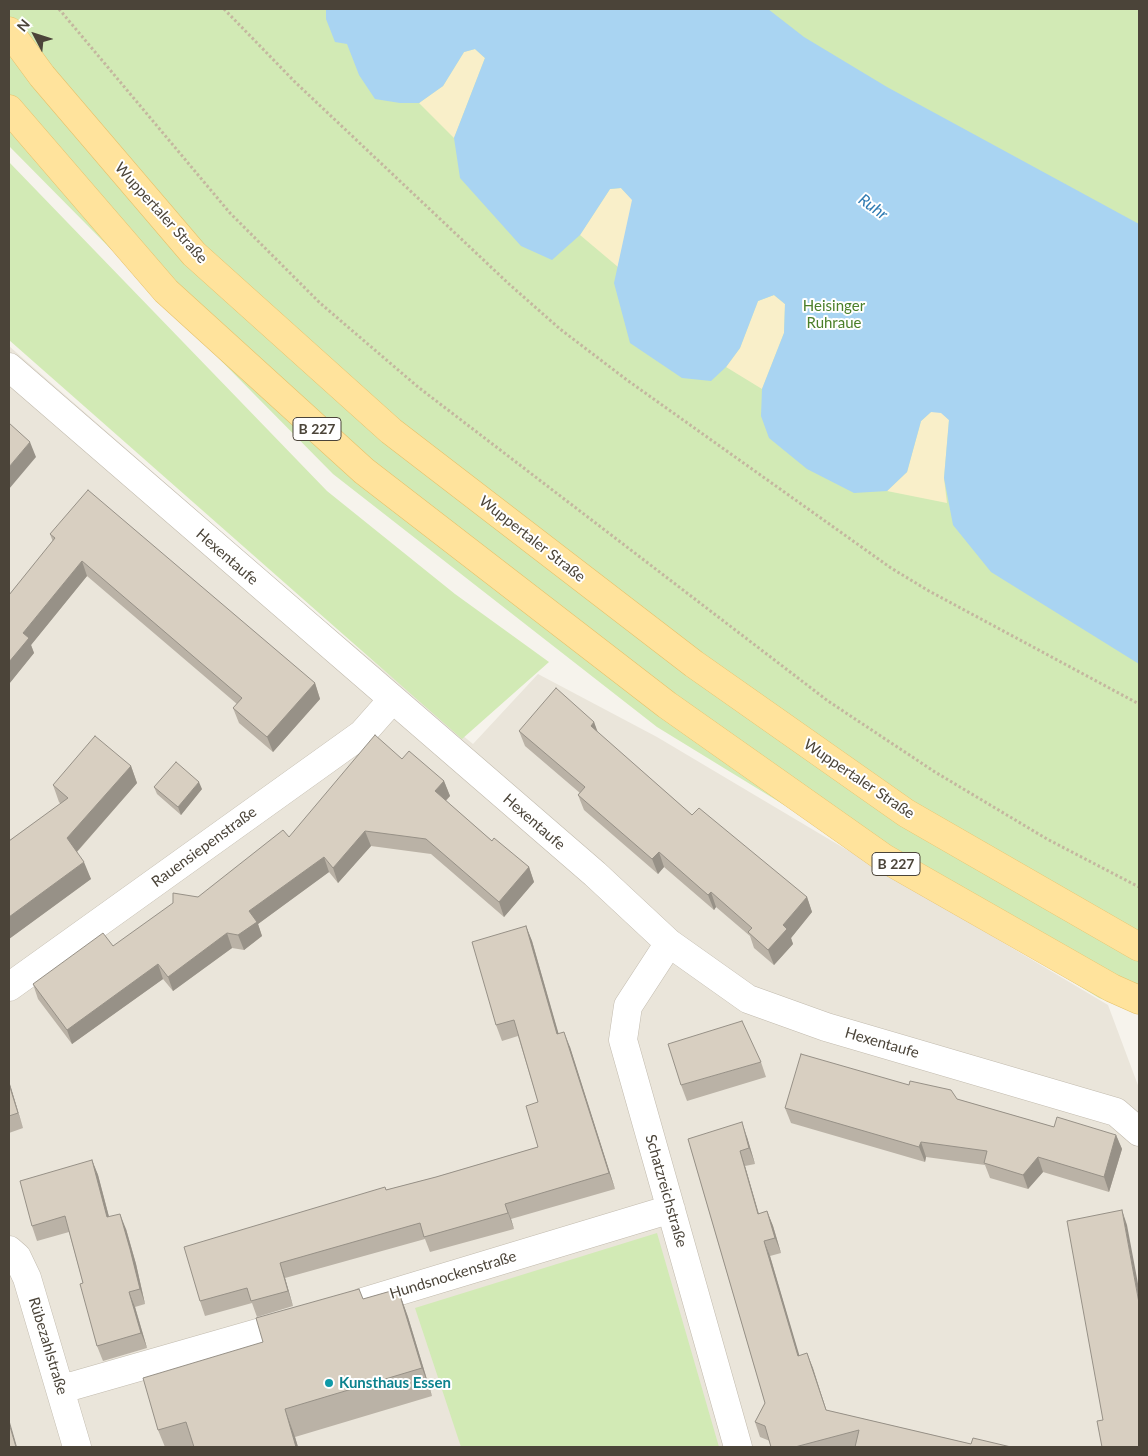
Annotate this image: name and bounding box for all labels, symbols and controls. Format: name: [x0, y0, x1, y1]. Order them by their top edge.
north arrow: [10, 10, 60, 60]
text: N: [13, 15, 33, 35]
street label: Wuppertaler Straße: [111, 159, 211, 267]
water label: Ruhr: [855, 190, 891, 224]
park label: Heisinger Ruhraue: [803, 297, 865, 332]
road number: B 227: [293, 418, 341, 440]
street label: Wuppertaler Straße: [475, 492, 589, 586]
street label: Hexentaufe: [192, 525, 262, 589]
street label: Wuppertaler Straße: [800, 735, 918, 823]
street label: Hexentaufe: [499, 790, 569, 854]
street label: Rauensiepenstraße: [148, 803, 260, 891]
road number: B 227: [872, 852, 920, 876]
street label: Hexentaufe: [843, 1024, 921, 1062]
street label: Schatzreichstraße: [641, 1132, 691, 1250]
street label: Hundsnockenstraße: [387, 1247, 519, 1303]
street label: Rübezahlstraße: [25, 1295, 71, 1397]
place label: Kunsthaus Essen: [339, 1374, 451, 1392]
marker: Kunsthaus Essen: [323, 1377, 335, 1389]

